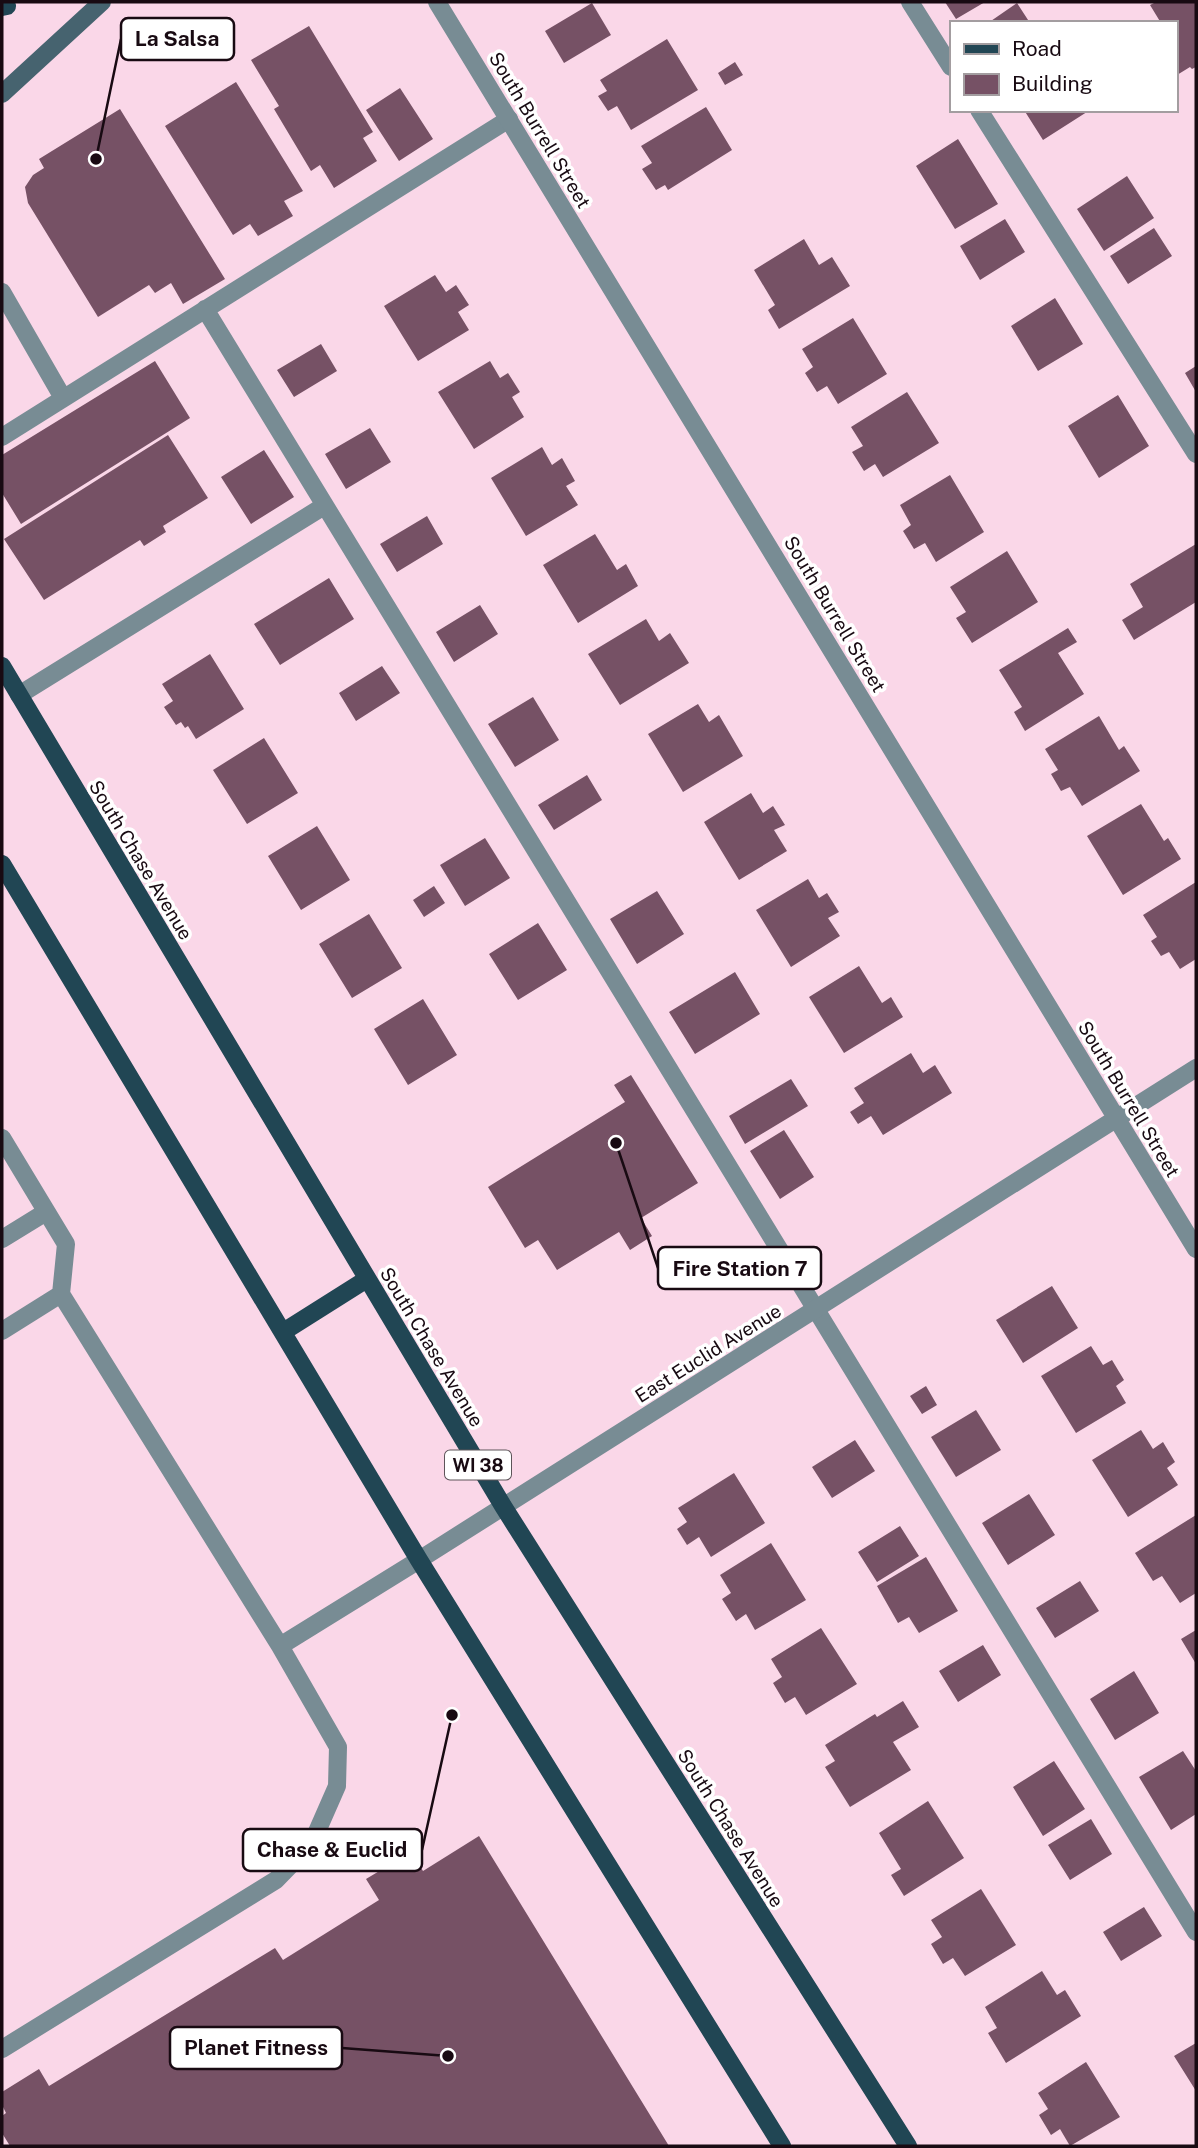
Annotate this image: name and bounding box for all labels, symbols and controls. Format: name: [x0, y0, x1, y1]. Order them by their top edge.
callout: La Salsa: [121, 18, 234, 60]
legend: [950, 21, 1177, 112]
text: La Salsa: [135, 26, 219, 51]
text: Road: [1012, 36, 1062, 61]
street label: South Burrell Street: [485, 48, 595, 212]
text: Building: [1012, 71, 1093, 96]
street label: South Burrell Street: [780, 532, 890, 696]
street label: South Chase Avenue: [85, 776, 197, 944]
street label: South Burrell Street: [1074, 1017, 1184, 1181]
callout: Fire Station 7: [658, 1247, 821, 1289]
text: Fire Station 7: [672, 1256, 808, 1281]
street label: South Chase Avenue: [376, 1263, 488, 1431]
street label: East Euclid Avenue: [631, 1299, 785, 1407]
road number: WI 38: [445, 1450, 511, 1480]
street label: South Chase Avenue: [673, 1745, 789, 1911]
callout: Chase & Euclid: [243, 1829, 422, 1871]
text: Chase & Euclid: [257, 1837, 407, 1862]
callout: Planet Fitness: [170, 2027, 342, 2069]
text: Planet Fitness: [184, 2035, 328, 2060]

